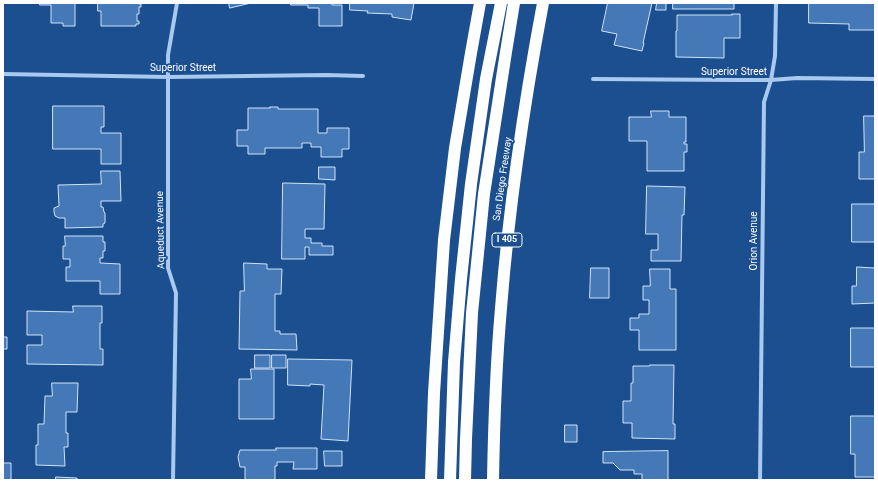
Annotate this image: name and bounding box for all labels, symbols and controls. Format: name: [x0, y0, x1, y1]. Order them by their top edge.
street label: Superior Street: [150, 62, 216, 74]
street label: Superior Street: [701, 66, 767, 78]
street label: San Diego Freeway: [491, 136, 515, 222]
street label: Aqueduct Avenue: [154, 191, 168, 269]
street label: Orion Avenue: [748, 211, 760, 271]
road number: I 405: [492, 233, 522, 247]

